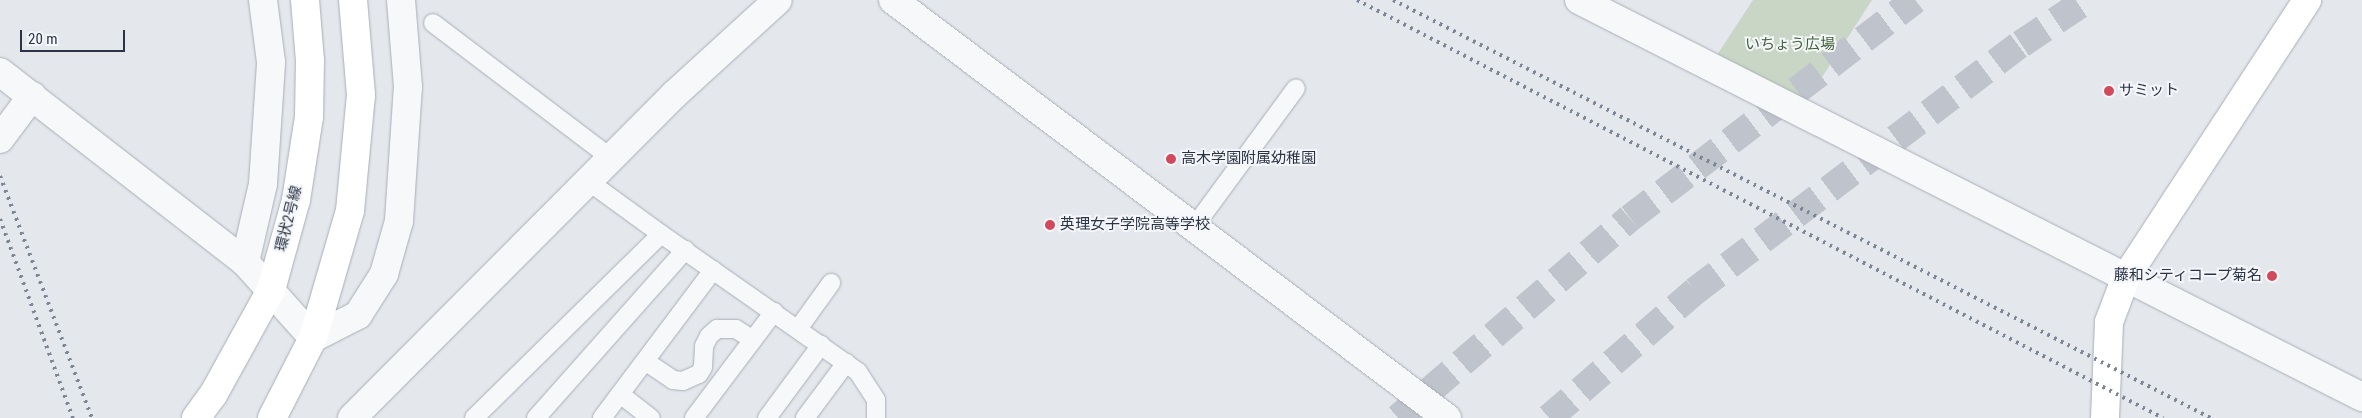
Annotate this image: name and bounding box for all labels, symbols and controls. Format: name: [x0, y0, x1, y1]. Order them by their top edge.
scale bar: [22, 20, 128, 52]
text: 20 m: [28, 30, 58, 48]
park label: いちょう広場: [1745, 36, 1835, 54]
place label: サミット: [2119, 82, 2179, 100]
marker: サミット: [2103, 85, 2115, 97]
place label: 高木学園附属幼稚園: [1181, 150, 1316, 168]
marker: 高木学園附属幼稚園: [1165, 153, 1177, 165]
street label: 環状2号線: [272, 184, 306, 254]
place label: 英理女子学院高等学校: [1060, 216, 1210, 234]
marker: 英理女子学院高等学校: [1044, 219, 1056, 231]
place label: 藤和シティコープ菊名: [2112, 267, 2262, 285]
marker: 藤和シティコープ菊名: [2266, 270, 2278, 282]

